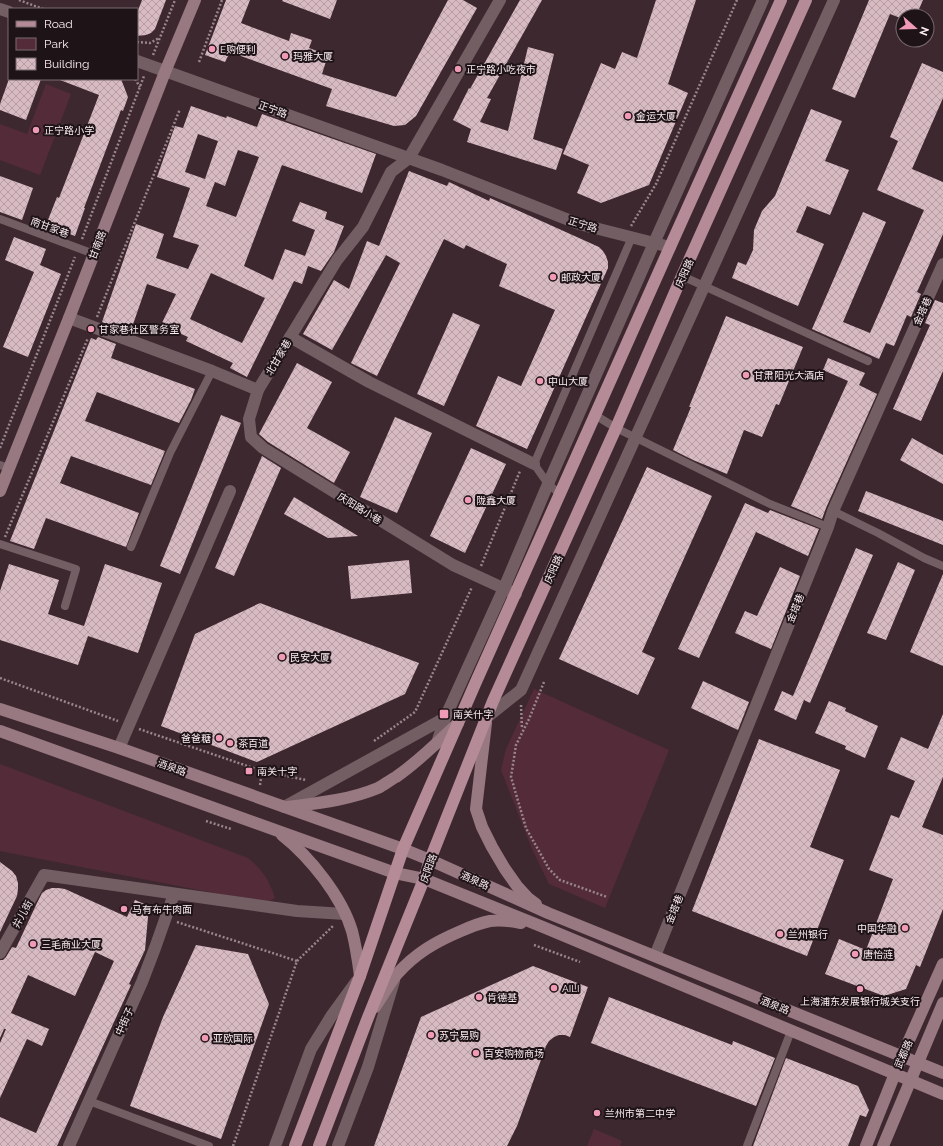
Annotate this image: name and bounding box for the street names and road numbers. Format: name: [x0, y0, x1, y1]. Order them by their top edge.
street label: 正宁路: [257, 99, 289, 120]
street label: 南甘家巷: [29, 215, 71, 239]
street label: 正宁路: [567, 215, 599, 234]
street label: 甘南路: [87, 229, 108, 261]
street label: 庆阳路: [673, 257, 696, 289]
street label: 金塔巷: [911, 295, 934, 327]
street label: 北甘家巷: [263, 337, 293, 377]
street label: 庆阳路小巷: [336, 491, 384, 526]
street label: 庆阳路: [542, 553, 565, 585]
street label: 金塔巷: [785, 592, 806, 624]
street label: 酒泉路: [156, 757, 188, 778]
street label: 庆阳路: [418, 852, 439, 884]
street label: 酒泉路: [459, 869, 491, 892]
street label: 金塔巷: [664, 893, 685, 925]
street label: 井儿街: [10, 898, 35, 930]
street label: 酒泉路: [759, 995, 791, 1016]
street label: 中街子: [113, 1005, 136, 1037]
street label: 武都路: [893, 1038, 914, 1070]

